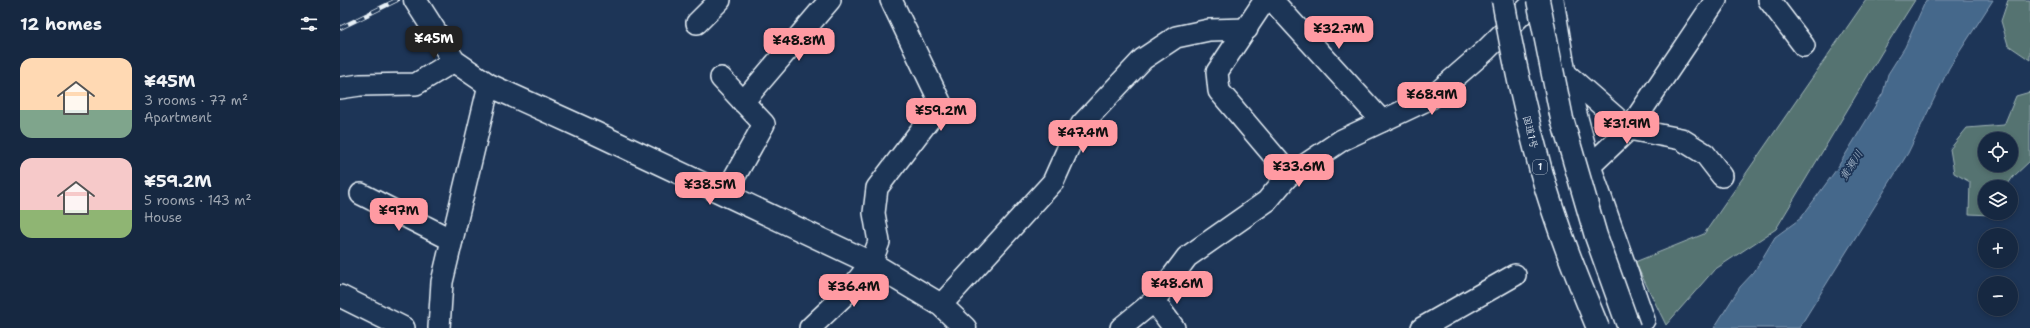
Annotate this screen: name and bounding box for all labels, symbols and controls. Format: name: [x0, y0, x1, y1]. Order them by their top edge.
text: 12 homes: [20, 13, 102, 35]
icon: filters: [298, 13, 320, 35]
pin: ¥32.7M: [1306, 16, 1372, 50]
text: ¥32.7M: [1313, 20, 1365, 37]
pin: ¥45M: [410, 26, 458, 60]
pin: ¥48.8M: [766, 28, 832, 62]
text: ¥45M: [414, 30, 454, 47]
text: ¥48.8M: [773, 32, 825, 49]
text: ¥45M: [144, 70, 195, 92]
icon: home: [52, 74, 100, 122]
pin: ¥68.9M: [1399, 82, 1465, 116]
text: ¥68.9M: [1406, 86, 1458, 103]
text: 3 rooms · 77 m²: [144, 92, 248, 109]
pin: ¥59.2M: [908, 98, 974, 132]
text: ¥59.2M: [915, 102, 967, 119]
text: Apartment: [144, 109, 212, 126]
pin: ¥31.9M: [1594, 111, 1660, 145]
street label: 国道1号: [1520, 114, 1541, 150]
text: ¥31.9M: [1603, 115, 1651, 132]
pin: ¥47.4M: [1050, 120, 1116, 154]
text: ¥47.4M: [1057, 124, 1109, 141]
map controls: [1978, 132, 2018, 316]
button: locate: [1978, 132, 2018, 172]
water label: 黄瀬川: [1836, 147, 1867, 183]
pin: ¥33.6M: [1266, 154, 1332, 188]
text: ¥33.6M: [1273, 158, 1325, 175]
road number: 1: [1533, 160, 1547, 174]
text: ¥59.2M: [144, 170, 212, 192]
pin: ¥38.5M: [677, 172, 743, 206]
icon: home: [52, 174, 100, 222]
text: ¥38.5M: [684, 176, 736, 193]
button: layers: [1978, 180, 2018, 220]
text: 5 rooms · 143 m²: [144, 192, 252, 209]
pin: ¥97M: [375, 198, 423, 232]
text: ¥97M: [379, 202, 419, 219]
text: House: [144, 209, 182, 226]
button: +: [1978, 228, 2018, 268]
pin: ¥48.6M: [1144, 271, 1210, 305]
pin: ¥36.4M: [821, 274, 887, 308]
text: ¥48.6M: [1151, 275, 1203, 292]
button: −: [1978, 276, 2018, 316]
text: ¥36.4M: [828, 278, 880, 295]

